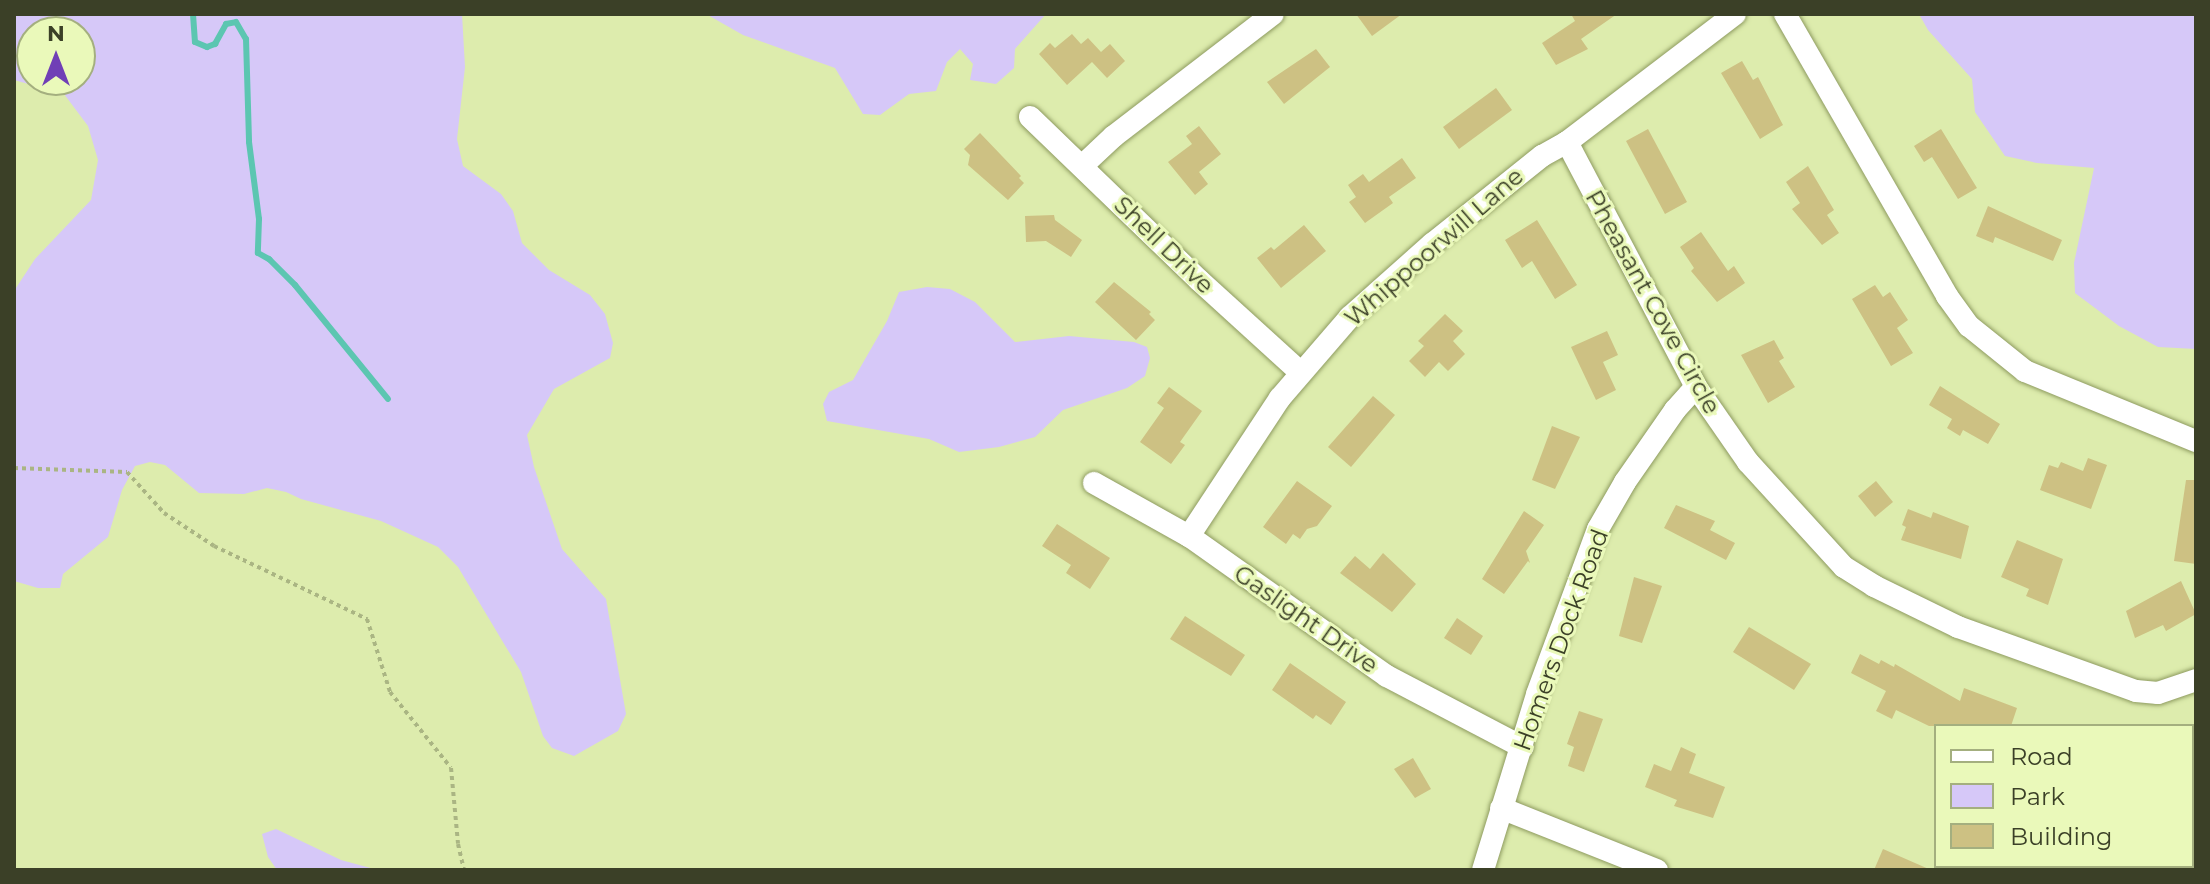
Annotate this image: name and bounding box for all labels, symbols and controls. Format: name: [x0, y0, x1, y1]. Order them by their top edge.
north arrow: [16, 16, 96, 96]
text: N: [47, 20, 65, 47]
street label: Whippoorwill Lane: [1339, 162, 1529, 332]
street label: Pheasant Cove Circle: [1579, 185, 1727, 419]
street label: Shell Drive: [1108, 190, 1220, 300]
street label: Homers Dock Road: [1508, 525, 1614, 755]
street label: Gaslight Drive: [1229, 559, 1383, 679]
legend: [1934, 724, 2194, 868]
text: Road: [2010, 742, 2073, 771]
text: Park: [2010, 782, 2065, 811]
text: Building: [2010, 822, 2113, 851]

